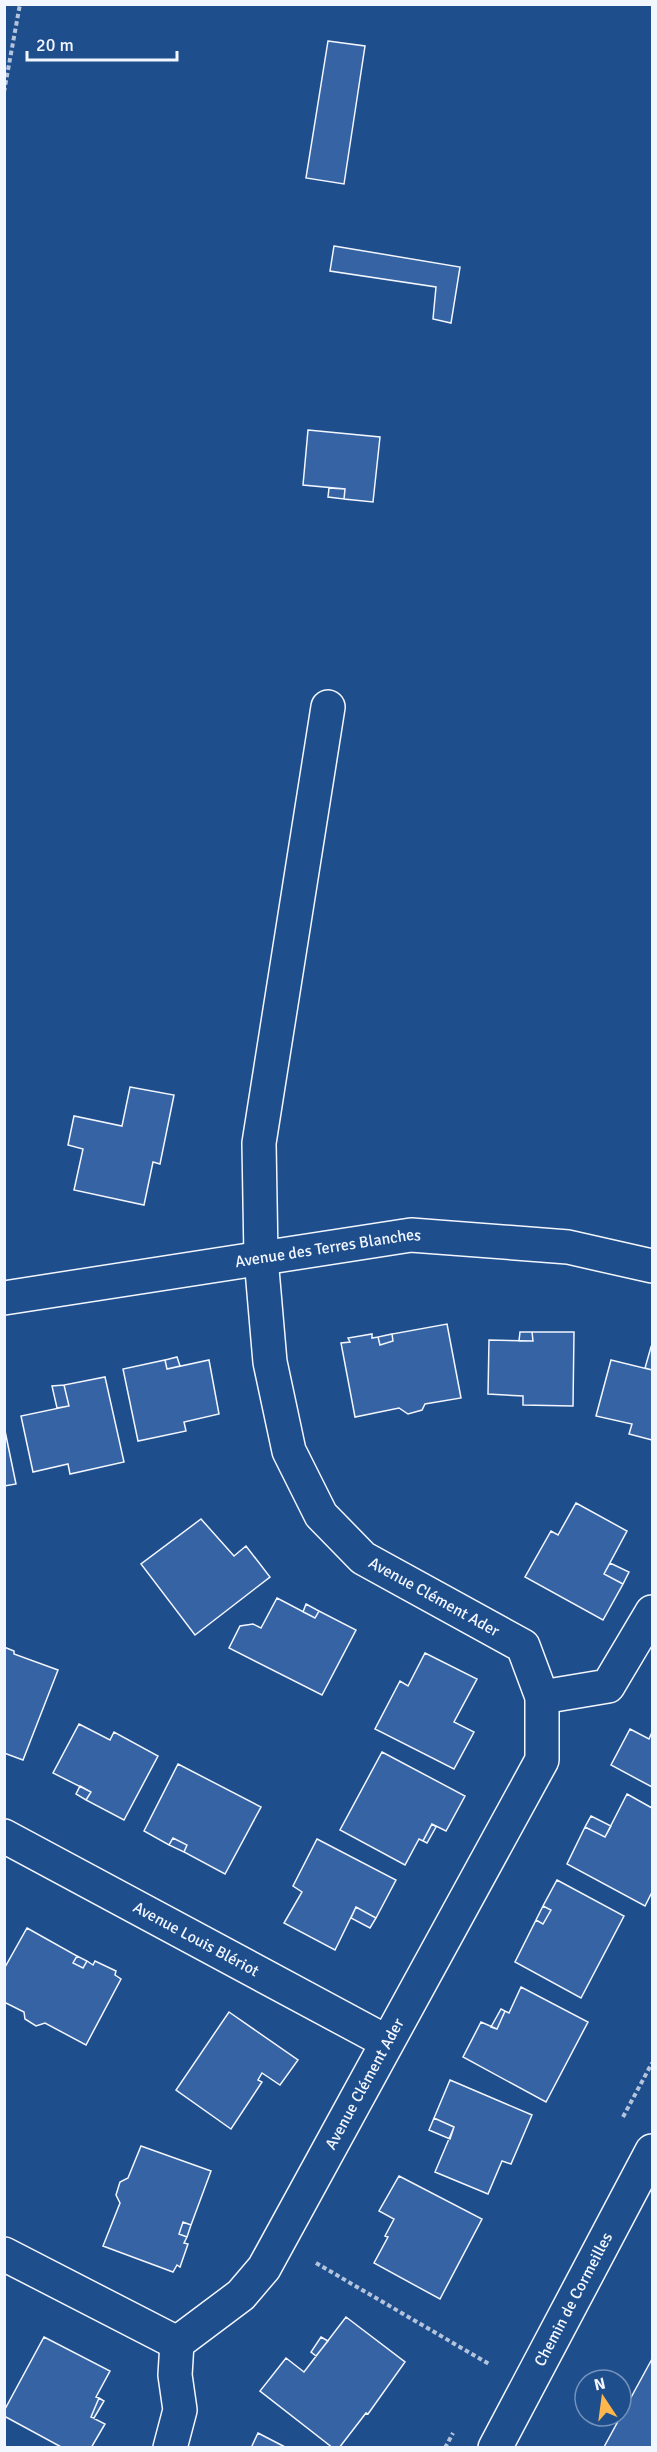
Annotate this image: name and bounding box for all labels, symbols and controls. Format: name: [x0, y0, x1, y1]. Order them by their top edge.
scale bar: [27, 24, 177, 62]
text: 20 m: [36, 34, 74, 56]
street label: Avenue des Terres Blanches: [234, 1225, 422, 1272]
street label: Avenue Clément Ader: [365, 1553, 503, 1641]
street label: Avenue Louis Blériot: [130, 1897, 263, 1981]
street label: Avenue Clément Ader: [321, 2015, 409, 2153]
street label: Chemin de Cormeilles: [530, 2229, 617, 2370]
north arrow: [573, 2368, 633, 2428]
text: N: [592, 2373, 608, 2395]

